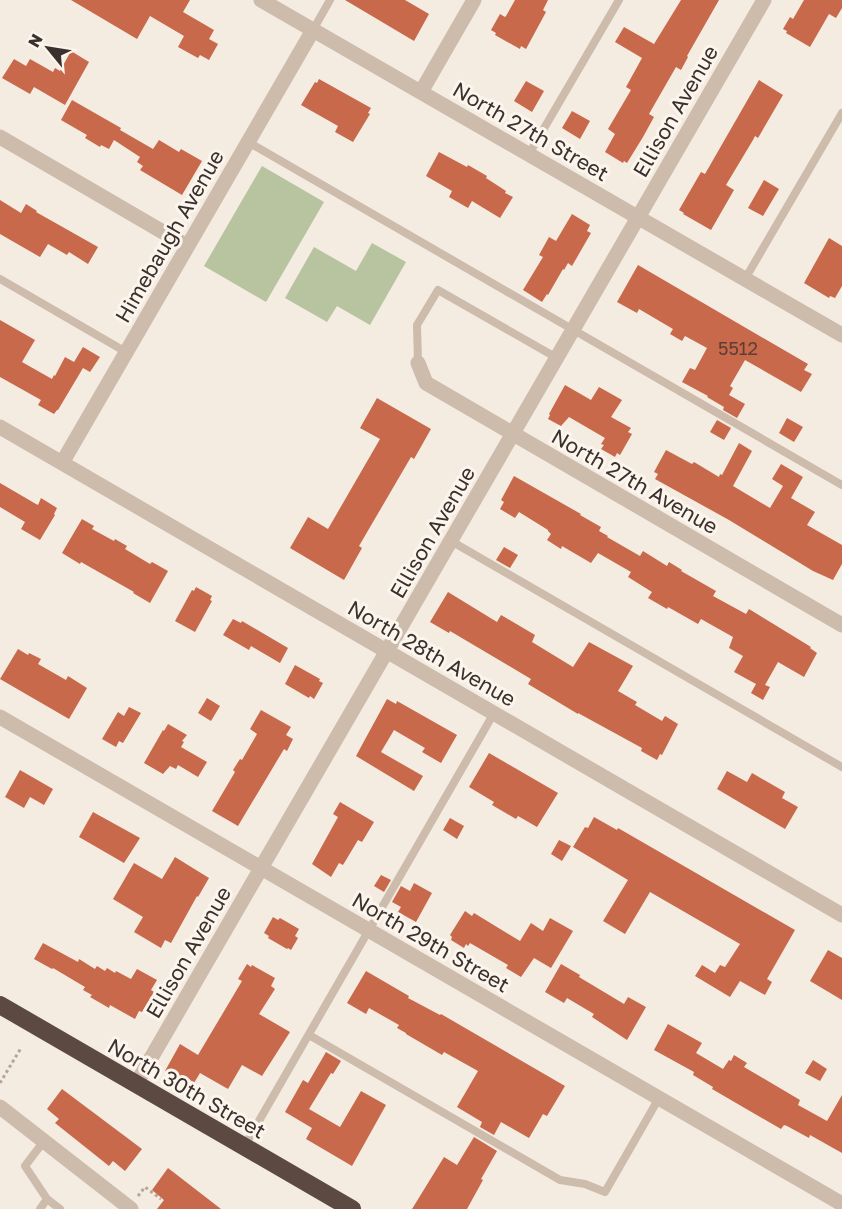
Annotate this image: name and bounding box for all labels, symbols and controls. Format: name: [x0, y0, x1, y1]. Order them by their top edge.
north arrow: [18, 18, 78, 78]
text: N: [23, 30, 47, 51]
street label: Ellison Avenue: [627, 40, 723, 182]
street label: North 27th Street: [448, 76, 614, 186]
street label: Himebaugh Avenue: [109, 145, 229, 327]
house number: 5512: [718, 337, 758, 359]
street label: North 27th Avenue: [547, 423, 723, 539]
street label: Ellison Avenue: [384, 461, 480, 603]
street label: North 28th Avenue: [343, 594, 521, 712]
street label: Ellison Avenue: [140, 881, 236, 1023]
street label: North 29th Street: [348, 886, 514, 998]
street label: North 30th Street: [104, 1032, 270, 1144]

